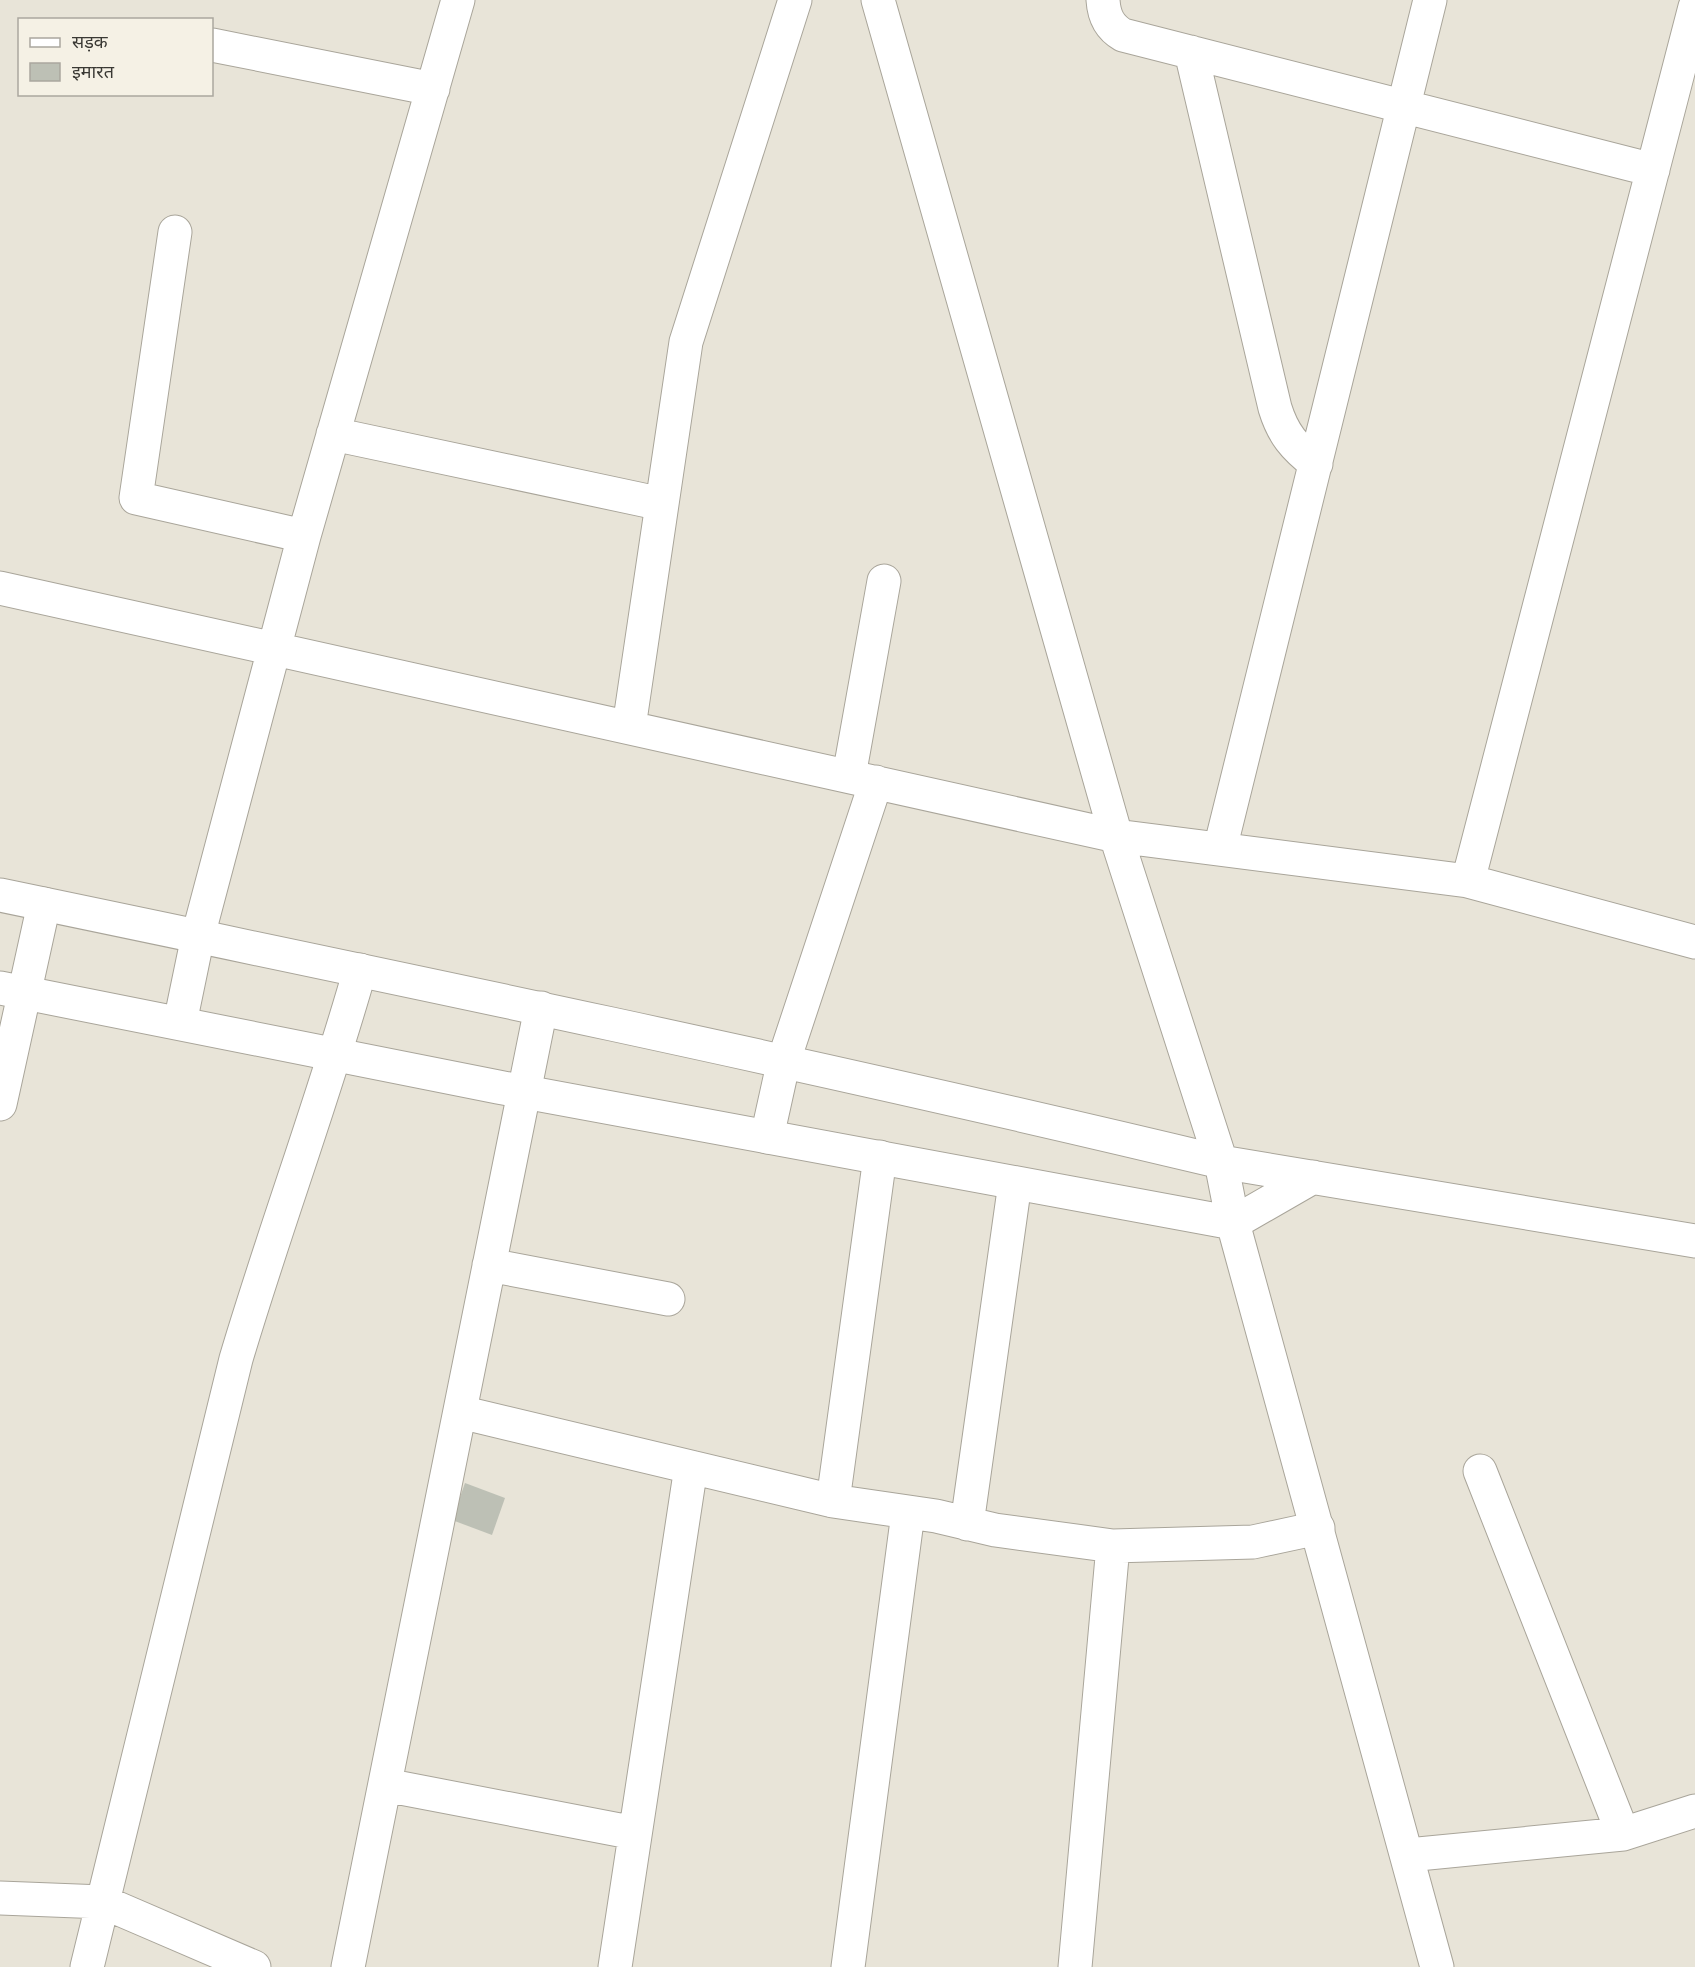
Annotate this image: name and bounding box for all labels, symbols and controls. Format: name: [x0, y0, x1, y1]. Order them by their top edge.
legend: [18, 18, 213, 96]
text: सड़क: [72, 31, 109, 52]
text: इमारत: [72, 61, 115, 81]

